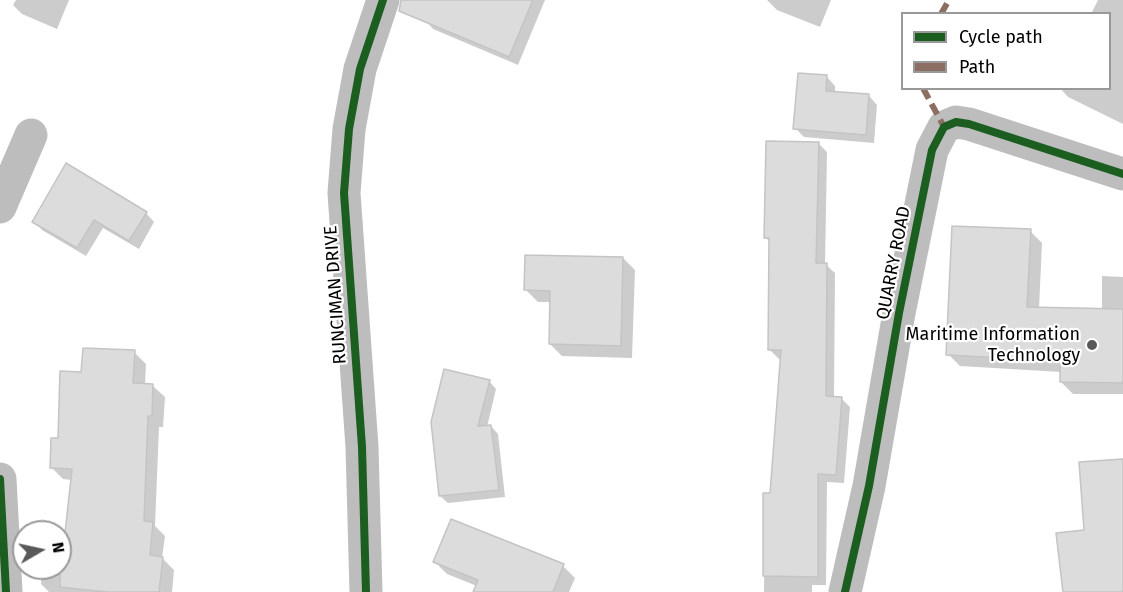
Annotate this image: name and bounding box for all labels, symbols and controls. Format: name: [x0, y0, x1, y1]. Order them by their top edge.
legend: [901, 12, 1111, 90]
text: Cycle path: [959, 26, 1043, 48]
text: Path: [959, 56, 995, 78]
street label: QUARRY ROAD: [872, 204, 916, 322]
street label: RUNCIMAN DRIVE: [320, 225, 352, 365]
place label: Maritime Information Technology: [906, 324, 1080, 366]
marker: Maritime Information Technology: [1085, 338, 1099, 352]
north arrow: [12, 520, 72, 580]
text: N: [48, 541, 69, 554]

